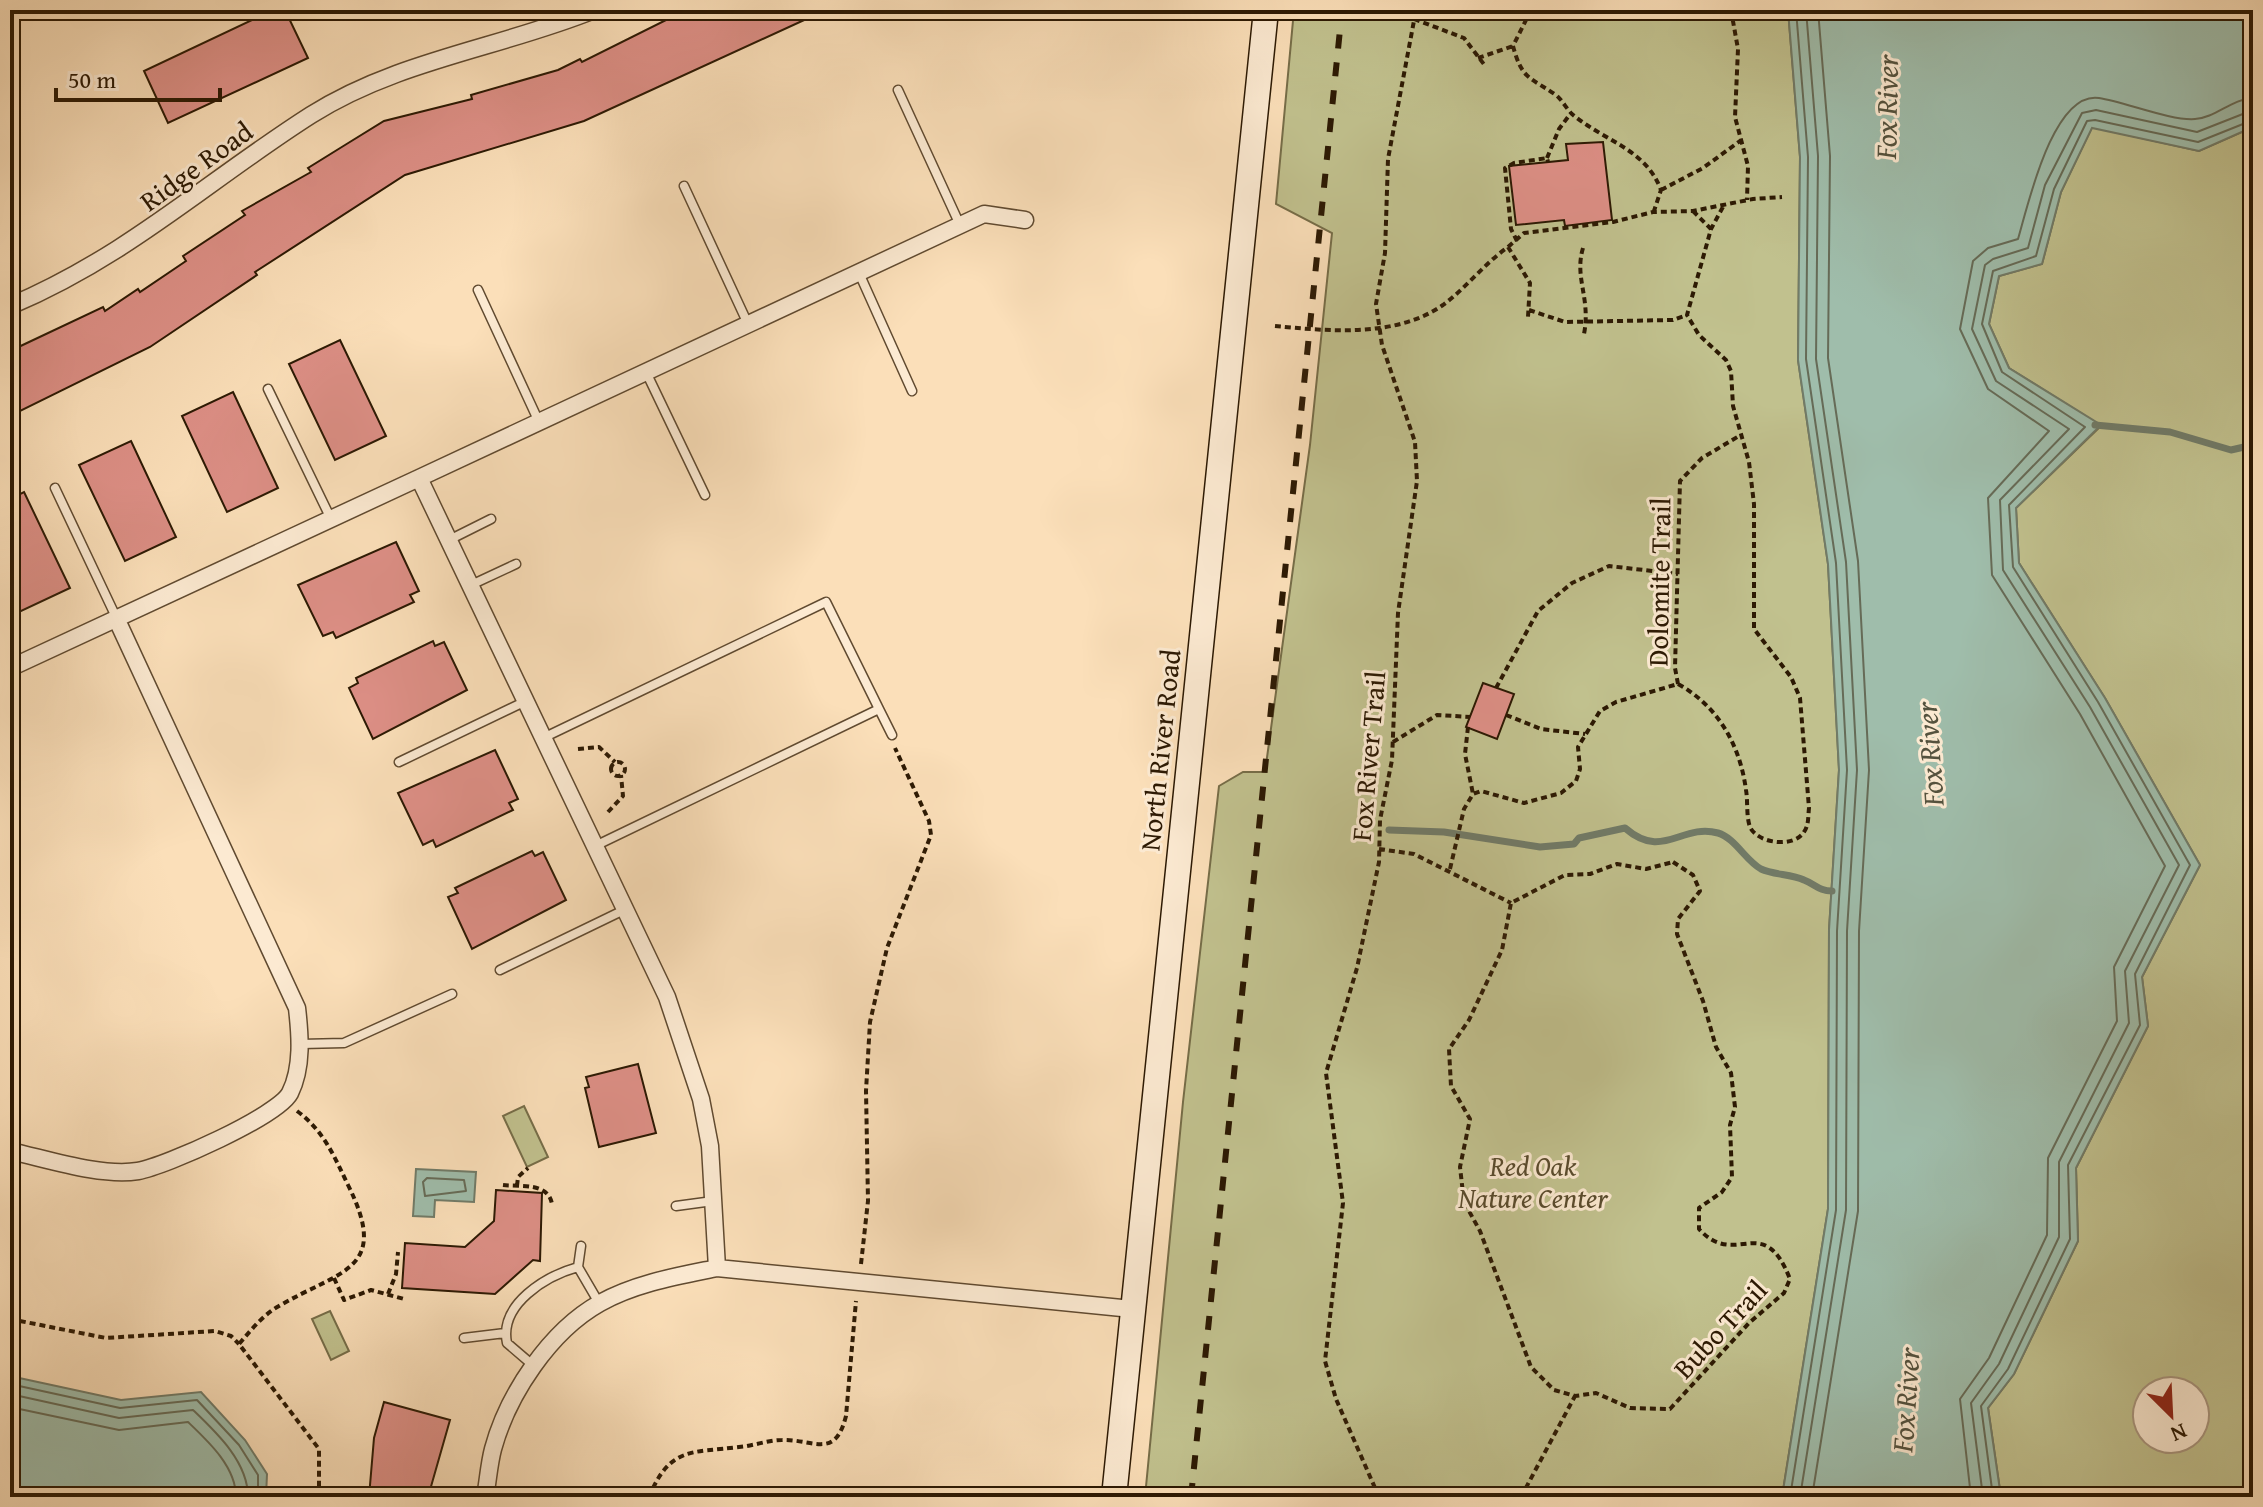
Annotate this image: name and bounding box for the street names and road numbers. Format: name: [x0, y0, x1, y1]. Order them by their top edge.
street label: Ridge Road: [131, 111, 261, 221]
street label: Dolomite Trail: [1637, 497, 1680, 667]
street label: North River Road: [1129, 647, 1190, 853]
street label: Fox River Trail: [1340, 669, 1395, 843]
street label: Bubo Trail: [1663, 1270, 1776, 1387]

